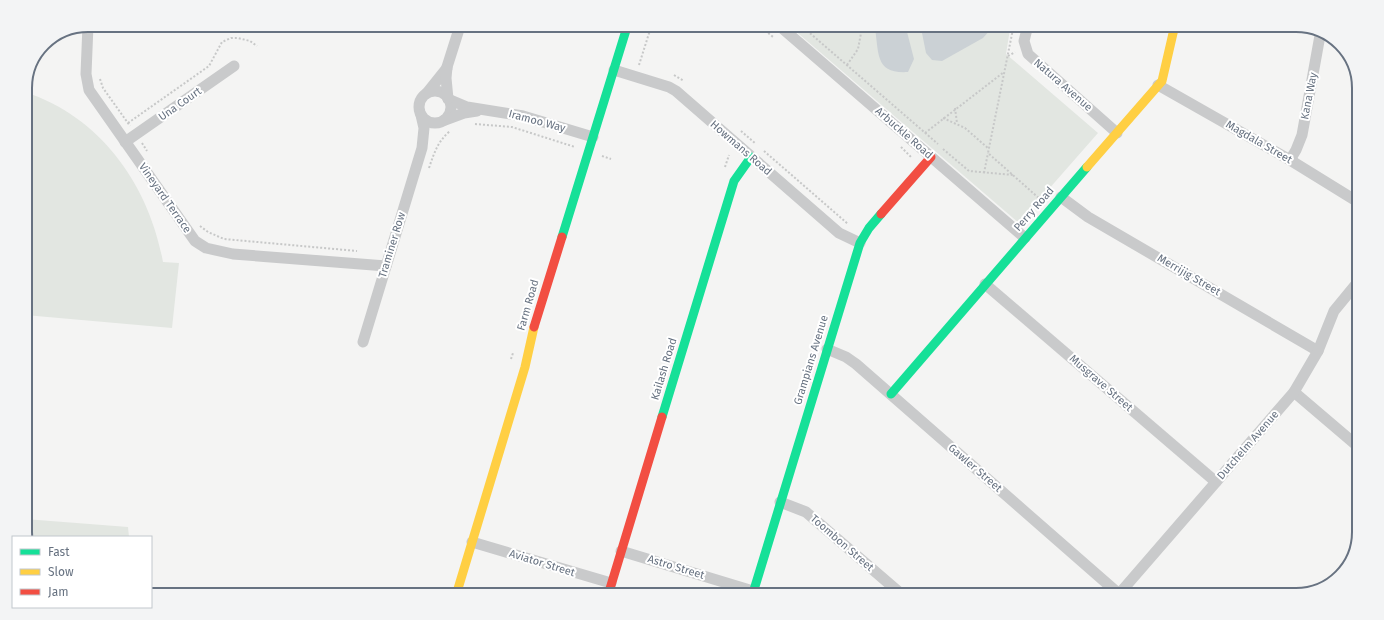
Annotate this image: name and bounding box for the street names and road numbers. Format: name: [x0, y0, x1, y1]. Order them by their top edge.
street label: Natura Avenue: [1031, 56, 1095, 114]
street label: Kana Way: [1298, 71, 1320, 121]
street label: Una Court: [156, 84, 204, 124]
street label: Arbuckle Road: [873, 105, 935, 161]
street label: Iramoo Way: [507, 107, 567, 135]
street label: Howmans Road: [708, 118, 774, 178]
street label: Magdala Street: [1224, 118, 1294, 166]
street label: Vineyard Terrace: [136, 161, 194, 235]
street label: Perry Road: [1011, 184, 1057, 234]
street label: Traminer Row: [376, 210, 408, 279]
street label: Merrijig Street: [1155, 252, 1223, 298]
street label: Farm Road: [514, 278, 542, 332]
street label: Grampians Avenue: [791, 314, 831, 406]
street label: Kailash Road: [648, 336, 680, 402]
street label: Musgrave Street: [1067, 352, 1135, 414]
street label: Dutchelm Avenue: [1215, 408, 1281, 482]
street label: Gawler Street: [945, 441, 1005, 495]
street label: Toombon Street: [808, 512, 876, 574]
street label: Aviator Street: [508, 547, 576, 579]
street label: Astro Street: [646, 552, 706, 582]

